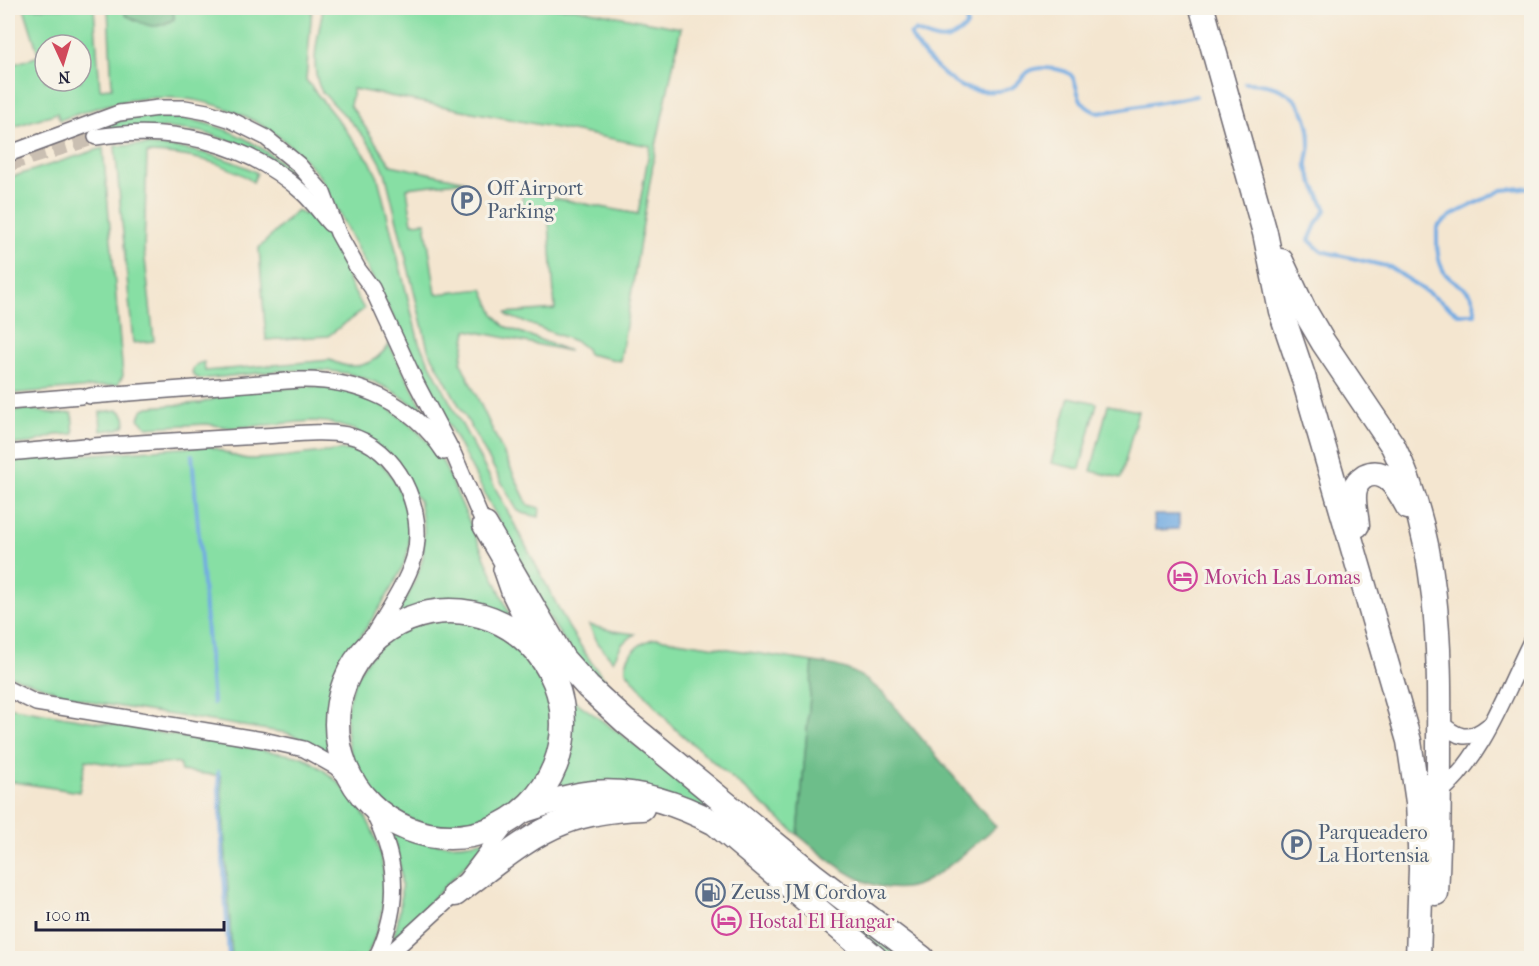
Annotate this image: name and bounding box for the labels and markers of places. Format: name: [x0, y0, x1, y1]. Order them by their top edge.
place label: Off Airport Parking: [487, 177, 583, 223]
parking icon: Off Airport Parking: [450, 184, 482, 216]
hotel icon: Movich Las Lomas: [1167, 561, 1199, 593]
place label: Movich Las Lomas: [1204, 566, 1360, 589]
place label: Parqueadero La Hortensia: [1318, 821, 1430, 867]
parking icon: Parqueadero La Hortensia: [1281, 828, 1313, 860]
fuel station icon: Zeuss JM Cordova: [694, 876, 726, 908]
place label: Zeuss JM Cordova: [731, 881, 887, 904]
hotel icon: Hostal El Hangar: [711, 905, 743, 937]
place label: Hostal El Hangar: [748, 910, 895, 933]

